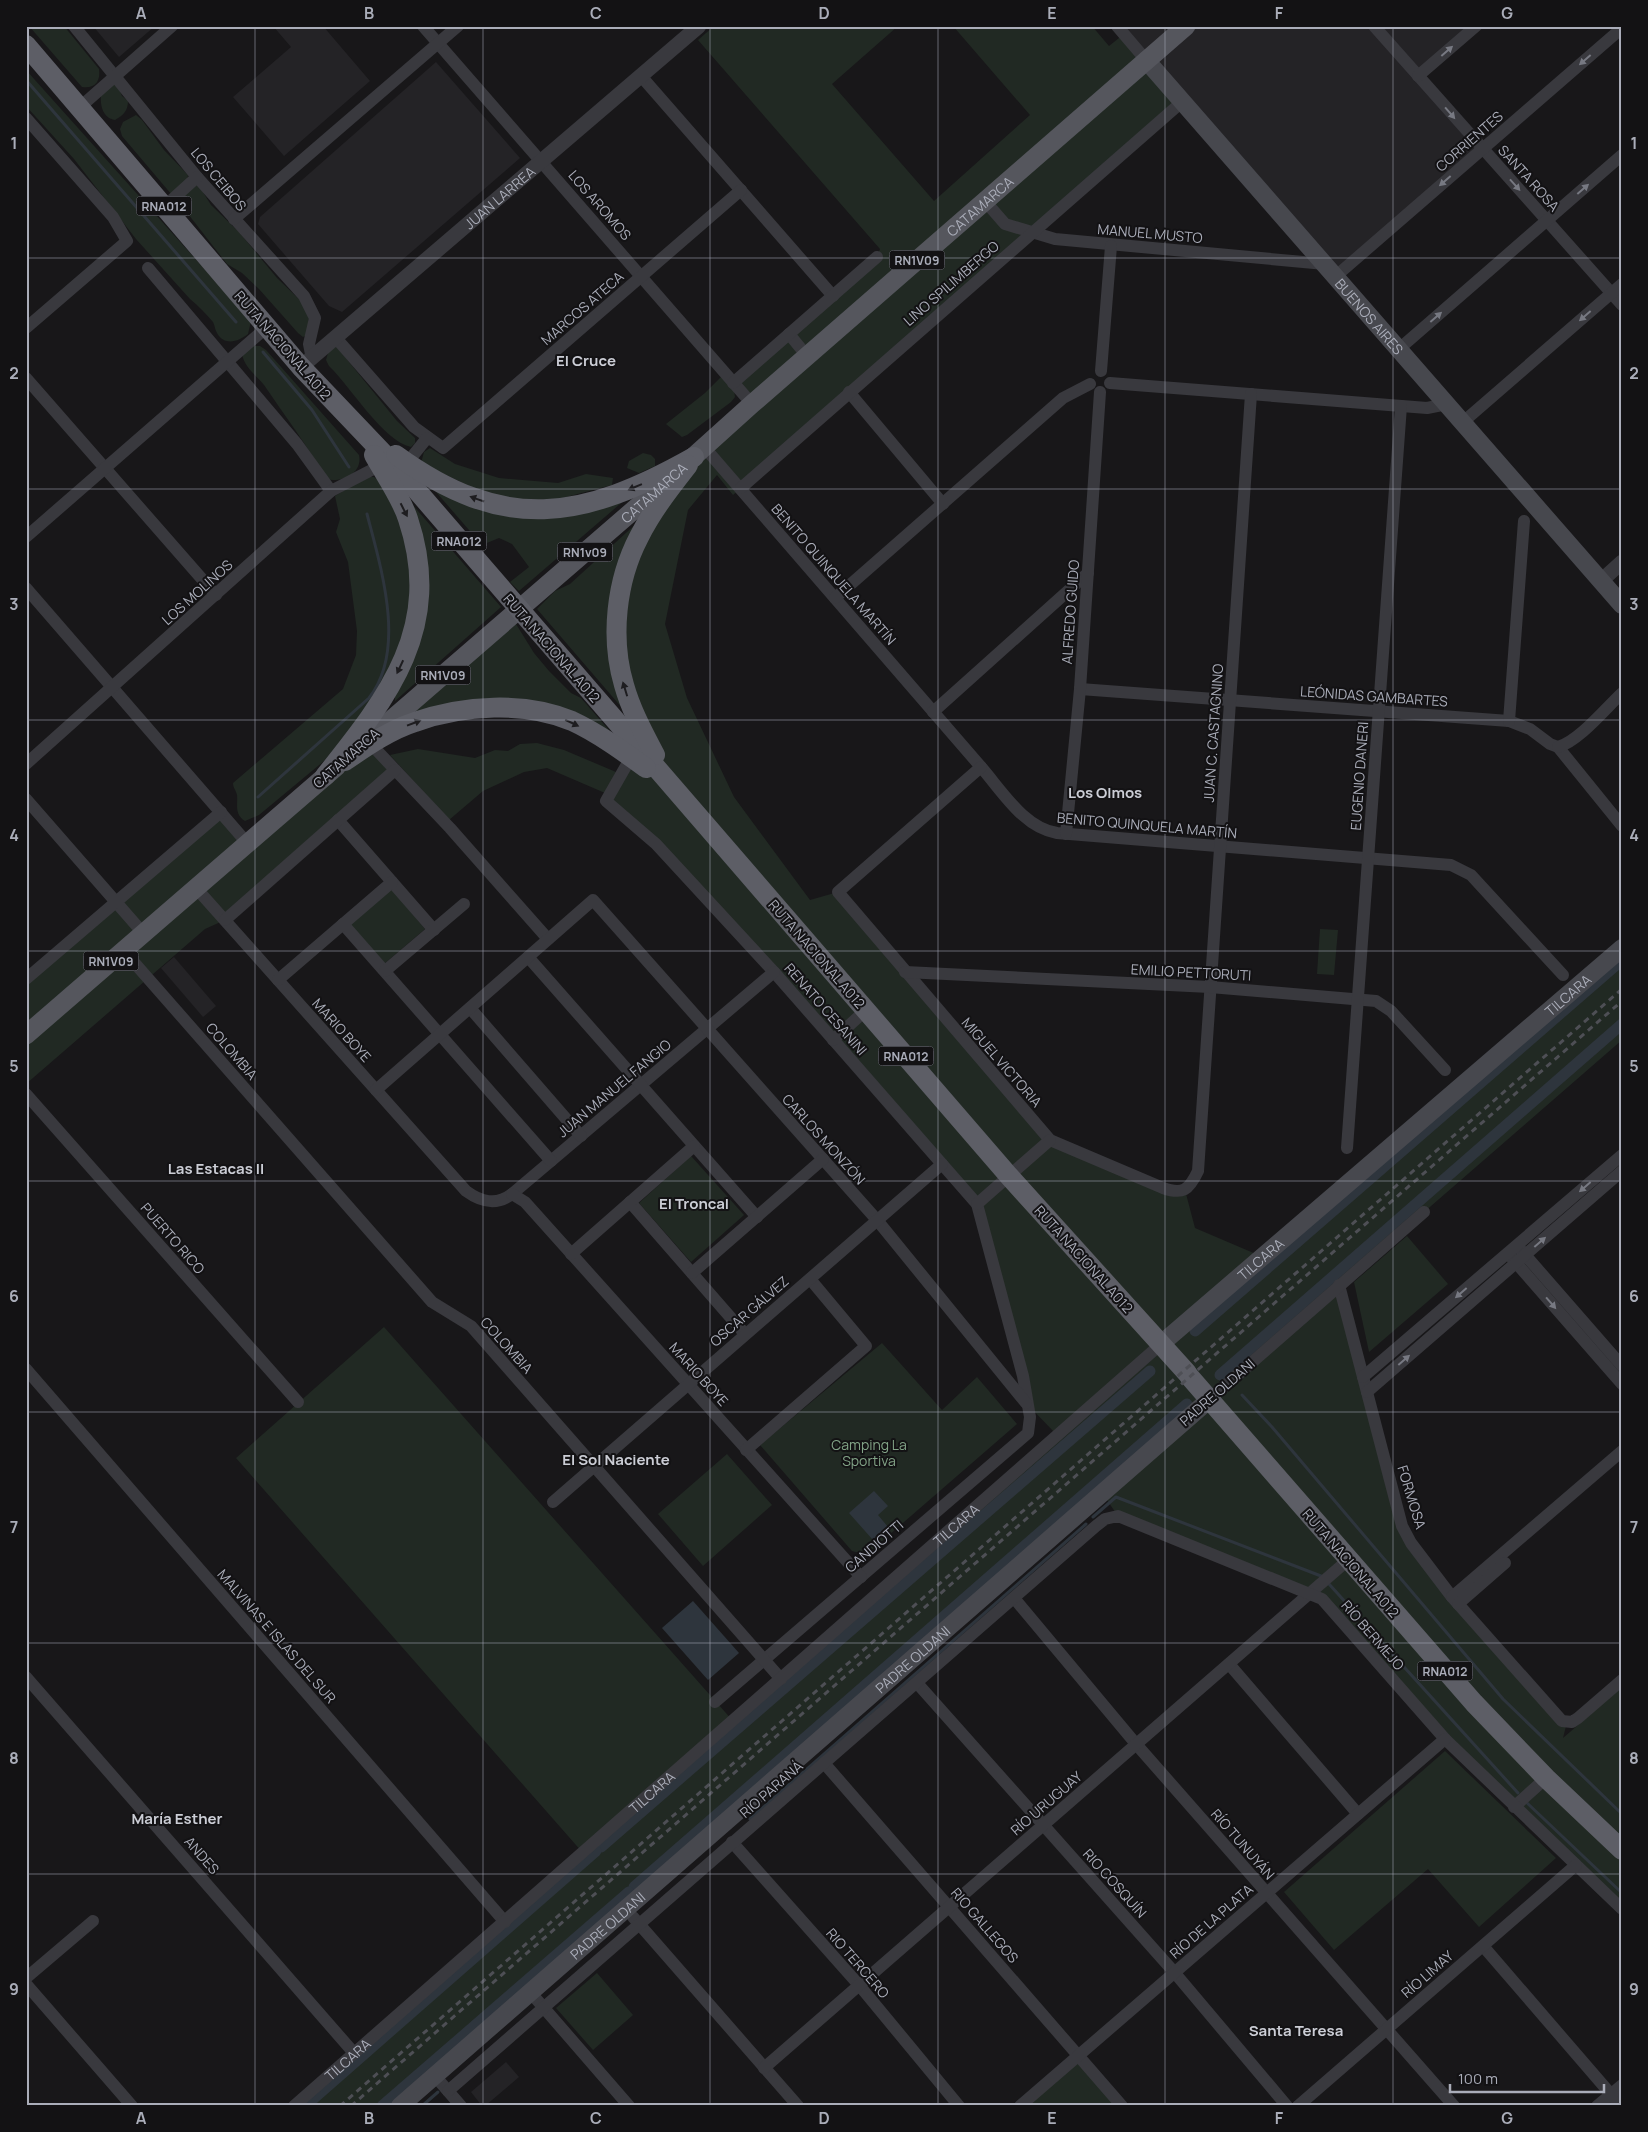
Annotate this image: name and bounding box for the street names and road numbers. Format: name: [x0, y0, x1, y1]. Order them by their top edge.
street label: CORRIENTES: [1431, 106, 1507, 175]
street label: SANTA ROSA: [1494, 141, 1564, 215]
street label: LOS CEIBOS: [187, 143, 251, 215]
street label: JUAN LARREA: [460, 161, 539, 233]
street label: LOS AROMOS: [564, 166, 636, 244]
street label: CATAMARCA: [942, 171, 1017, 240]
road number: RNA012: [136, 197, 192, 216]
street label: MANUEL MUSTO: [1097, 219, 1203, 247]
street label: LINO SPILIMBERGO: [899, 236, 1003, 330]
road number: RN1V09: [890, 250, 944, 270]
street label: MARCOS ATECA: [537, 267, 627, 349]
street label: BUENOS AIRES: [1331, 274, 1408, 358]
street label: RUTA NACIONAL A012: [230, 286, 336, 404]
street label: CATAMARCA: [616, 458, 691, 527]
street label: BENITO QUINQUELA MARTÍN: [767, 499, 901, 649]
road number: RNA012: [432, 532, 486, 550]
road number: RN1v09: [558, 542, 612, 562]
street label: LOS MOLINOS: [158, 555, 237, 629]
street label: ALFREDO GUIDO: [1057, 559, 1083, 665]
street label: RUTA NACIONAL A012: [499, 589, 605, 707]
street label: JUAN C. CASTAGNINO: [1199, 663, 1227, 803]
road number: RN1V09: [416, 666, 470, 684]
street label: LEÓNIDAS GAMBARTES: [1300, 681, 1449, 711]
street label: EUGENIO DANERI: [1346, 721, 1372, 831]
street label: CATAMARCA: [309, 724, 384, 792]
street label: BENITO QUINQUELA MARTÍN: [1056, 808, 1238, 842]
street label: RUTA NACIONAL A012: [764, 895, 870, 1013]
road number: RN1V09: [84, 951, 138, 970]
street label: RENATO CESANINI: [781, 959, 871, 1059]
street label: EMILIO PETTORUTI: [1130, 959, 1252, 985]
street label: TILCARA: [1540, 969, 1595, 1020]
street label: MARIO BOYE: [308, 994, 376, 1066]
street label: MIGUEL VICTORIA: [958, 1013, 1046, 1111]
street label: COLOMBIA: [202, 1018, 262, 1084]
street label: JUAN MANUEL FANGIO: [553, 1035, 675, 1141]
road number: RNA012: [878, 1046, 934, 1066]
street label: CARLOS MONZÓN: [778, 1090, 870, 1188]
street label: PUERTO RICO: [137, 1198, 209, 1278]
street label: RUTA NACIONAL A012: [1031, 1201, 1137, 1317]
street label: TILCARA: [1233, 1233, 1288, 1284]
street label: OSCAR GÁLVEZ: [706, 1272, 792, 1350]
street label: COLOMBIA: [477, 1313, 537, 1377]
street label: MARIO BOYE: [665, 1338, 733, 1410]
street label: PADRE OLDANI: [1175, 1354, 1259, 1430]
street label: FORMOSA: [1393, 1463, 1431, 1531]
street label: TILCARA: [929, 1499, 983, 1550]
street label: RUTA NACIONAL A012: [1298, 1504, 1404, 1622]
street label: CANDIOTTI: [841, 1515, 907, 1577]
street label: MALVINAS E ISLAS DEL SUR: [213, 1565, 341, 1707]
street label: RÍO BERMEJO: [1337, 1596, 1409, 1674]
street label: PADRE OLDANI: [871, 1621, 954, 1697]
road number: RNA012: [1418, 1662, 1472, 1680]
street label: RÍO PARANÁ: [735, 1756, 807, 1822]
street label: TILCARA: [625, 1766, 679, 1817]
street label: RÍO URUGUAY: [1006, 1767, 1086, 1839]
street label: RÍO TUNUYÁN: [1207, 1805, 1279, 1883]
street label: ANDES: [180, 1832, 224, 1878]
street label: RIO COSQUÍN: [1079, 1844, 1151, 1922]
street label: RÍO DE LA PLATA: [1165, 1879, 1257, 1962]
street label: RIO GALLEGOS: [947, 1883, 1023, 1967]
street label: PADRE OLDANI: [566, 1887, 649, 1963]
street label: RIO TERCERO: [822, 1924, 894, 2002]
street label: RÍO LIMAY: [1397, 1946, 1457, 2002]
street label: TILCARA: [320, 2034, 374, 2084]

